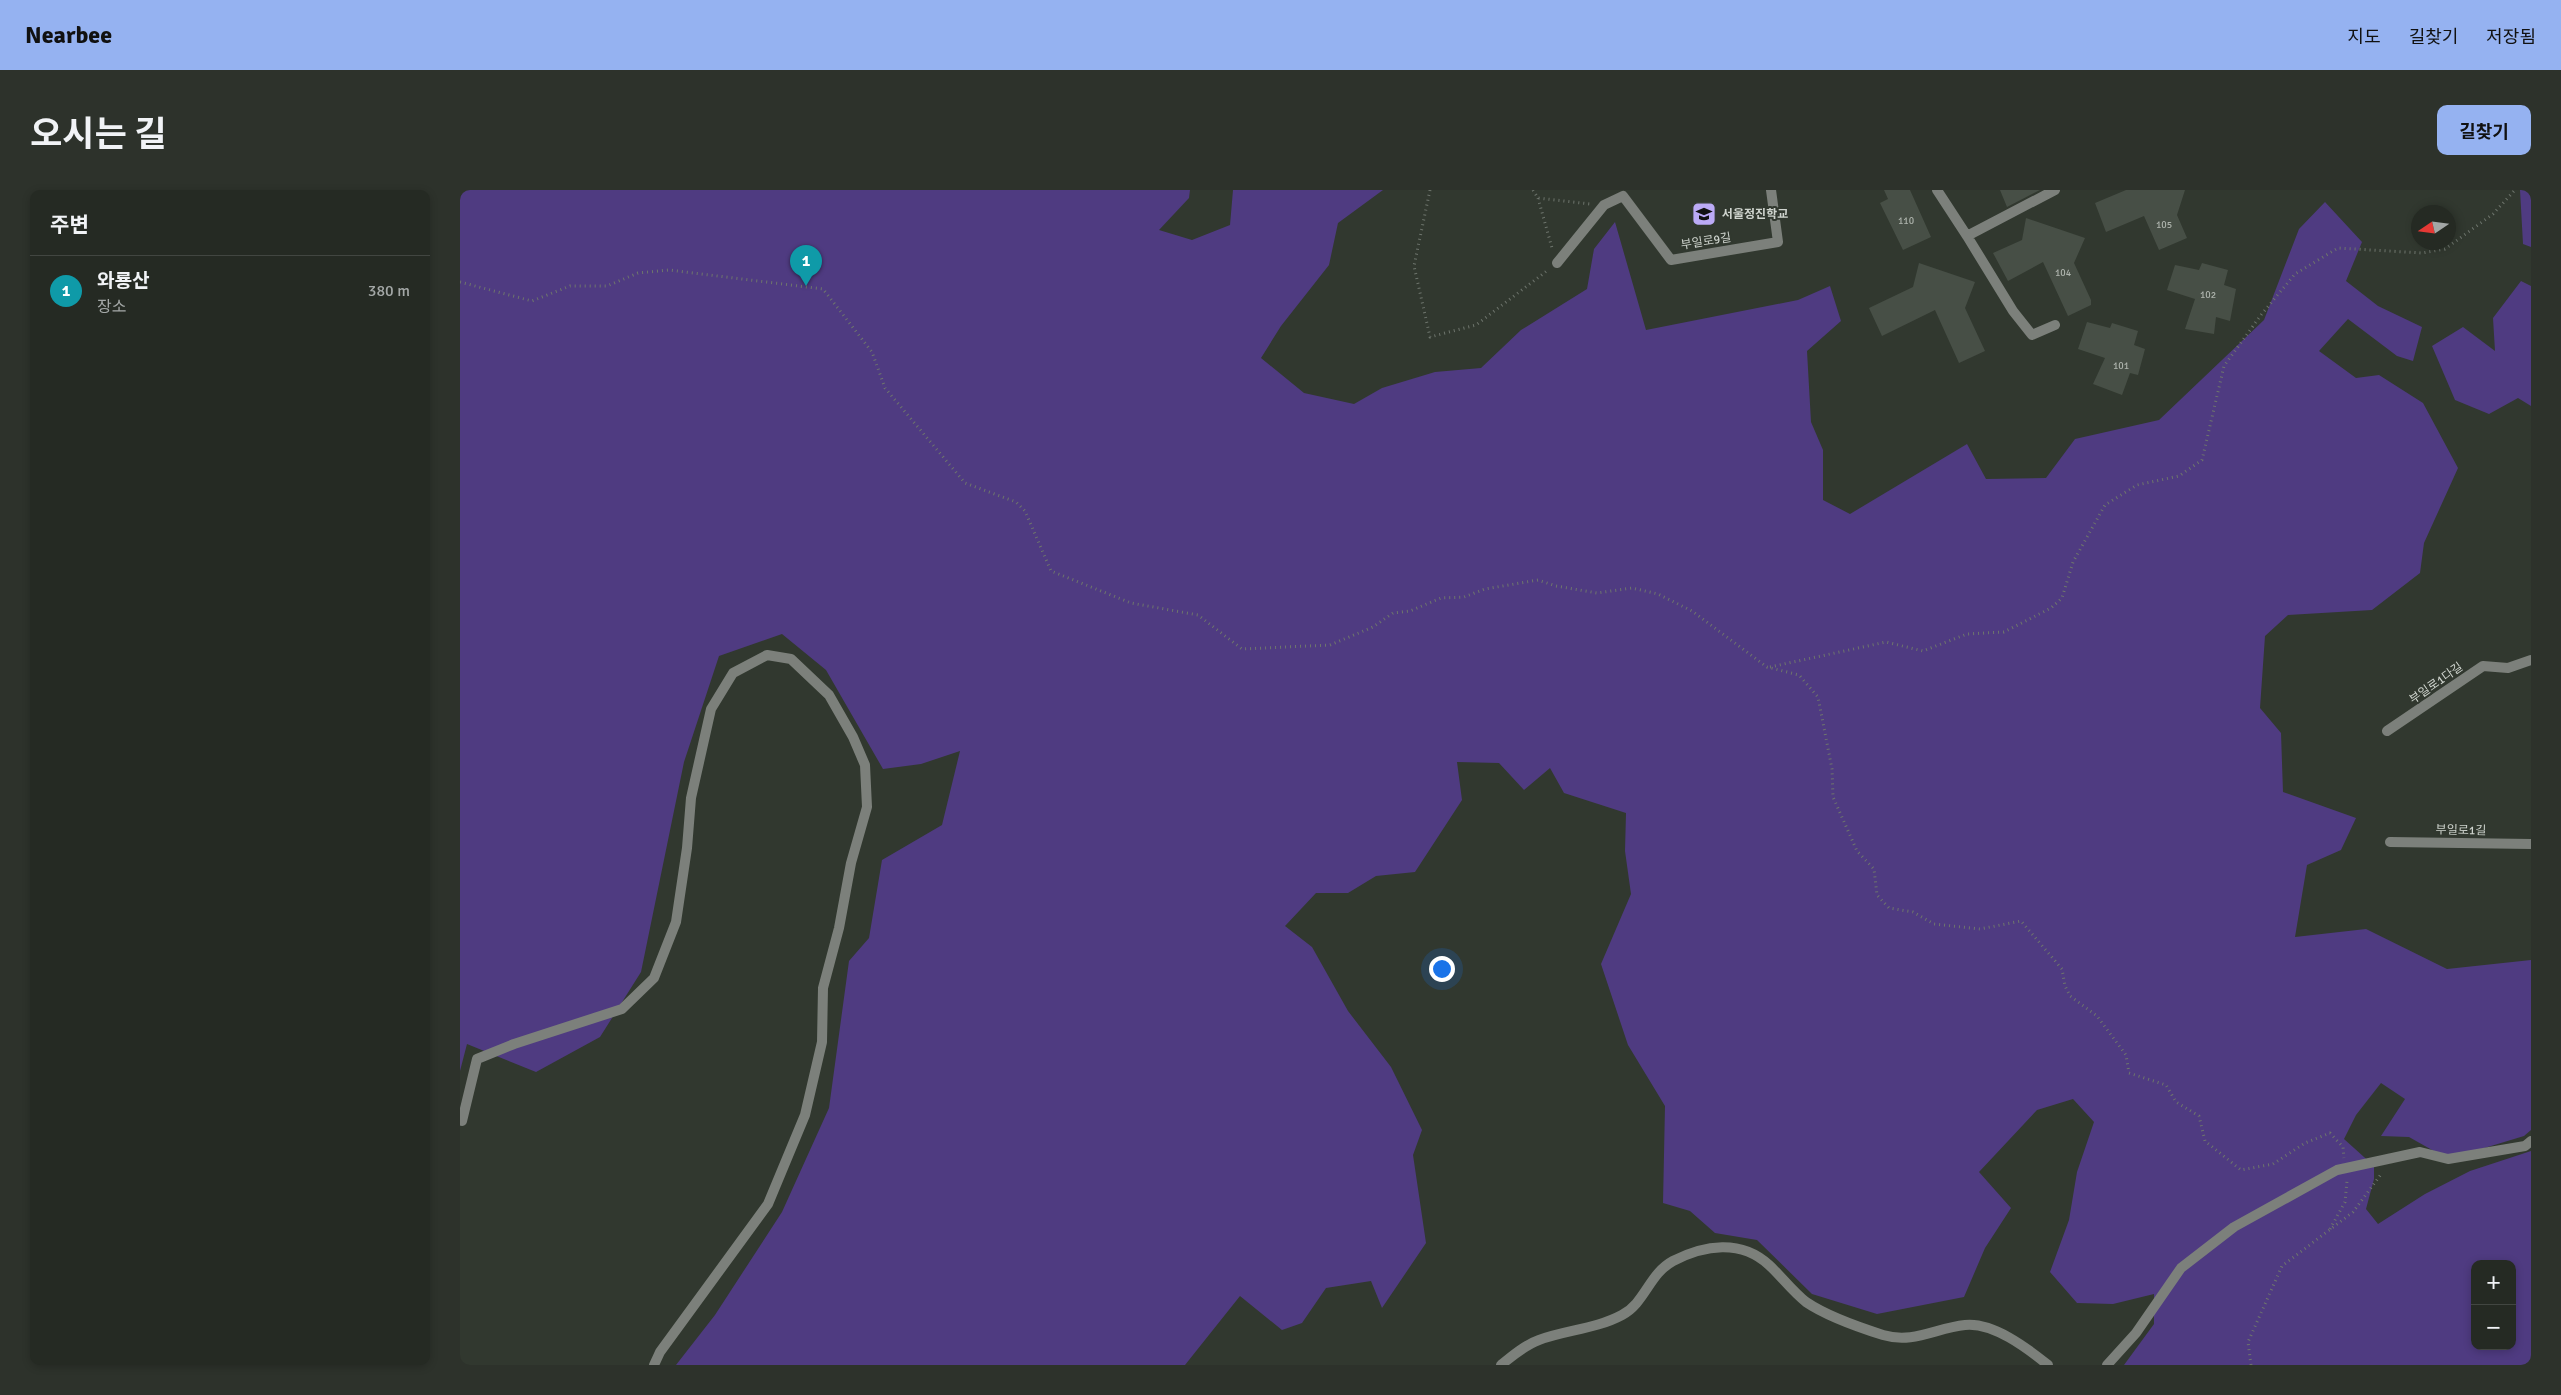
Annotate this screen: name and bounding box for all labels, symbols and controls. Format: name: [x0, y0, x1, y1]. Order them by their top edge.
text: Nearbee: [25, 20, 112, 50]
text: 지도: [2348, 26, 2381, 48]
text: 길찾기: [2409, 26, 2458, 48]
text: 저장됨: [2486, 26, 2536, 48]
button: 길찾기: [2437, 105, 2531, 155]
text: 오시는 길: [30, 113, 167, 156]
school or university icon: 서울정진학교: [1691, 201, 1717, 227]
north arrow: [2411, 205, 2456, 250]
place label: 서울정진학교: [1722, 207, 1788, 222]
text: 주변: [50, 212, 89, 238]
house number: 110: [1898, 215, 1914, 227]
house number: 105: [2156, 219, 2172, 231]
street label: 부일로9길: [1680, 230, 1732, 253]
pin: 1: [790, 245, 822, 286]
house number: 104: [2055, 267, 2072, 279]
text: 와룡산: [97, 269, 149, 293]
text: 1: [62, 281, 70, 301]
text: 380 m: [368, 281, 410, 301]
house number: 102: [2200, 289, 2216, 301]
text: 장소: [97, 297, 126, 317]
house number: 101: [2113, 360, 2129, 372]
street label: 부일로1다길: [2407, 660, 2466, 707]
street label: 부일로1길: [2436, 823, 2486, 838]
your location: [1429, 956, 1455, 982]
map controls: [2471, 1260, 2516, 1350]
button: +: [2471, 1260, 2516, 1305]
button: −: [2471, 1305, 2516, 1350]

